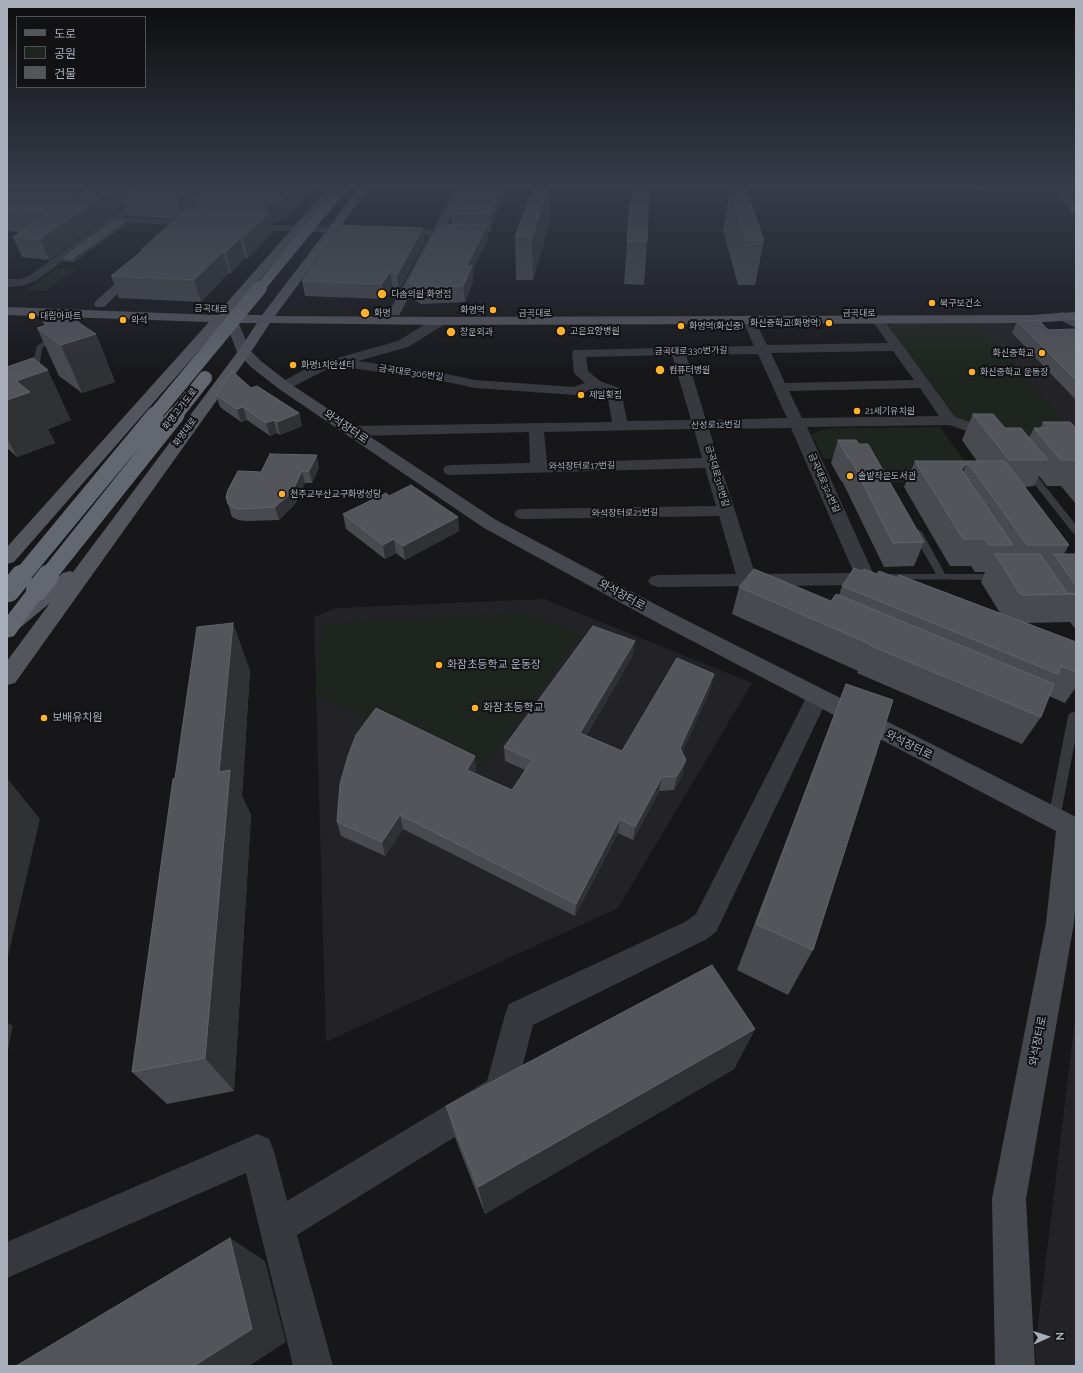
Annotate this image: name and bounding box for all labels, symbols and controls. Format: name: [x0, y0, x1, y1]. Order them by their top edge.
legend: [16, 16, 146, 88]
text: 도로: [54, 27, 76, 41]
text: 공원: [54, 47, 76, 61]
text: 건물: [54, 67, 76, 81]
marker: 다솜의원 화명점: [376, 288, 388, 300]
place label: 다솜의원 화명점: [391, 289, 451, 299]
marker: 북구보건소: [927, 298, 937, 308]
place label: 북구보건소: [940, 298, 981, 308]
street label: 금곡대로: [194, 303, 228, 315]
place label: 화명역: [460, 305, 485, 315]
marker: 화명역: [488, 305, 498, 315]
marker: 화명: [359, 307, 371, 319]
place label: 화명: [374, 308, 391, 318]
street label: 금곡대로: [518, 308, 552, 318]
street label: 금곡대로: [842, 308, 876, 318]
marker: 대림아파트: [27, 311, 37, 321]
place label: 대림아파트: [40, 311, 81, 321]
marker: 와석: [118, 315, 128, 325]
place label: 와석: [131, 315, 148, 325]
place label: 화신중학교(화명역): [750, 318, 821, 328]
marker: 화신중학교(화명역): [824, 318, 834, 328]
marker: 화명역(화신중): [676, 321, 686, 331]
place label: 화명역(화신중): [689, 321, 744, 331]
marker: 고은요양병원: [555, 325, 567, 337]
marker: 창운외과: [445, 326, 457, 338]
place label: 고은요양병원: [570, 326, 620, 336]
place label: 창운외과: [460, 327, 493, 337]
street label: 금곡대로330번가길: [654, 345, 728, 357]
place label: 화신중학교: [993, 348, 1034, 358]
marker: 화신중학교: [1037, 348, 1047, 358]
marker: 화명1치안센터: [288, 360, 298, 370]
place label: 화명1치안센터: [301, 360, 355, 370]
street label: 금곡대로306번길: [378, 363, 444, 383]
marker: 컴퓨터병원: [654, 364, 666, 376]
place label: 컴퓨터병원: [669, 365, 710, 375]
marker: 화신중학교 운동장: [967, 367, 977, 377]
place label: 화신중학교 운동장: [980, 367, 1049, 377]
street label: 화명고가도로: [160, 386, 200, 432]
marker: 제일횟집: [576, 390, 586, 400]
place label: 제일횟집: [589, 390, 622, 400]
marker: 21세기유치원: [852, 406, 862, 416]
place label: 21세기유치원: [865, 406, 915, 416]
street label: 와석장터로: [321, 407, 371, 447]
street label: 화명대로: [171, 415, 199, 449]
street label: 산성로12번길: [691, 419, 741, 431]
street label: 금곡대로318번길: [703, 444, 731, 508]
street label: 금곡대로324번길: [806, 452, 842, 514]
street label: 와석장터로17번길: [549, 460, 615, 472]
marker: 솔밭작은도서관: [845, 471, 855, 481]
place label: 솔밭작은도서관: [858, 471, 916, 481]
marker: 천주교부산교구화명성당: [277, 489, 287, 499]
place label: 천주교부산교구화명성당: [290, 489, 381, 499]
street label: 와석장터로21번길: [592, 507, 658, 519]
street label: 와석장터로: [597, 577, 647, 613]
place label: 화잠초등학교 운동장: [447, 658, 541, 672]
marker: 화잠초등학교 운동장: [434, 660, 444, 670]
place label: 화잠초등학교: [483, 701, 544, 715]
marker: 화잠초등학교: [470, 703, 480, 713]
place label: 보배유치원: [52, 711, 103, 725]
marker: 보배유치원: [39, 713, 49, 723]
street label: 와석장터로: [883, 728, 935, 762]
street label: 와석장터로: [1027, 1015, 1049, 1067]
north arrow: [1027, 1317, 1067, 1357]
text: N: [1053, 1332, 1066, 1341]

